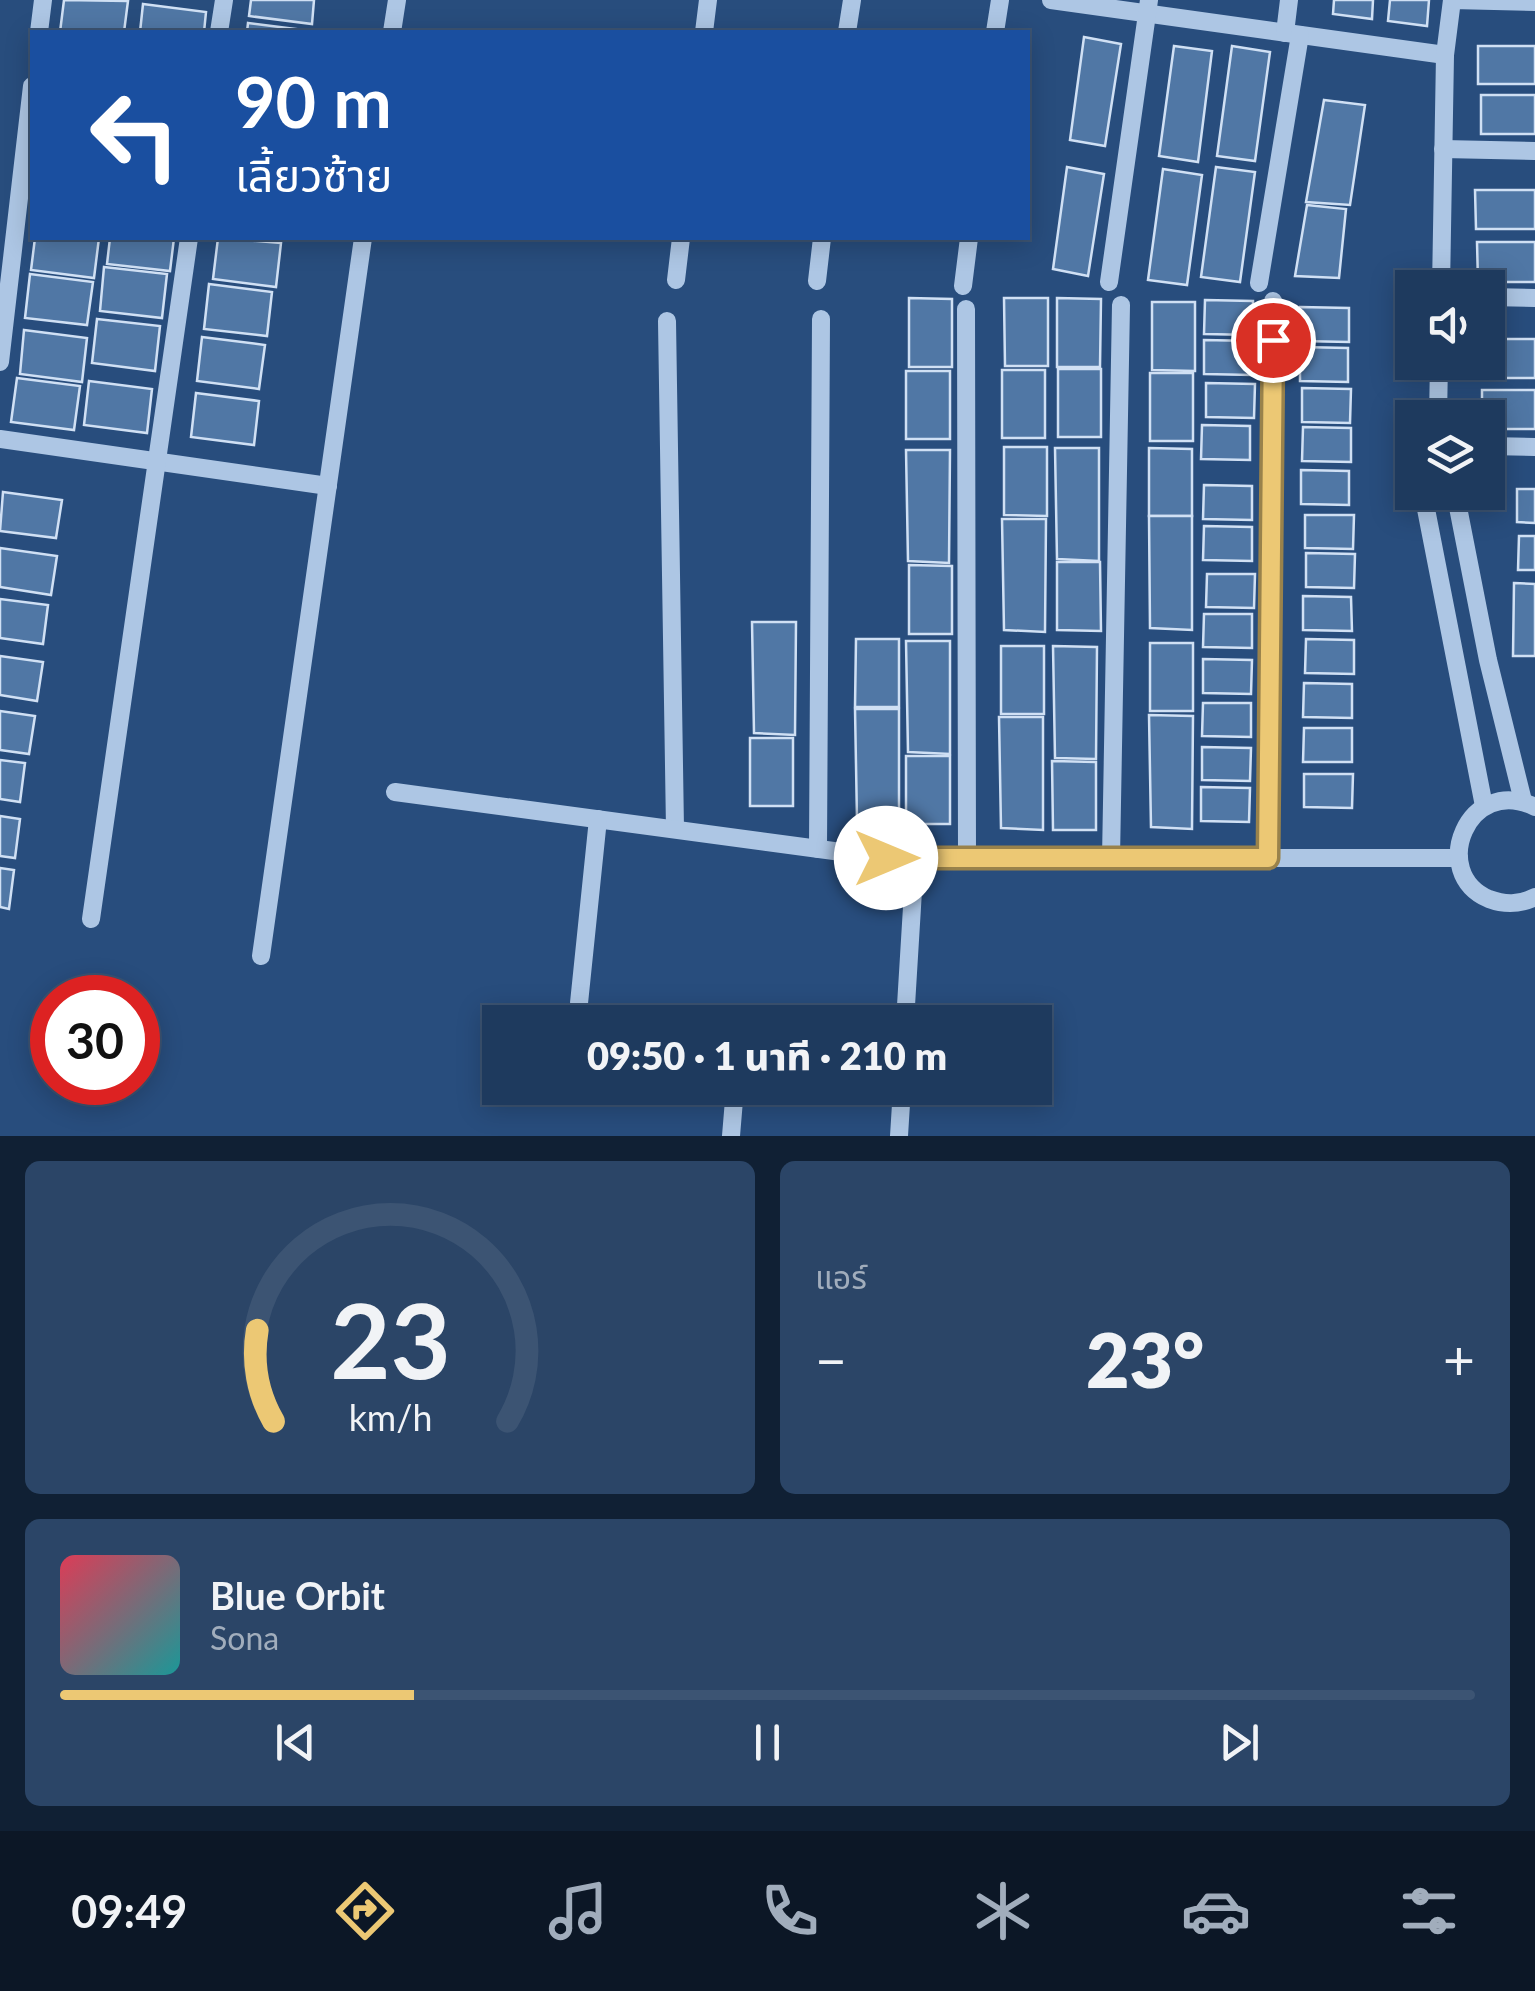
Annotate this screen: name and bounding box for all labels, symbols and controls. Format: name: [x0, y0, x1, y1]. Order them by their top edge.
text: 90 m: [235, 59, 392, 143]
icon: left: [70, 70, 200, 200]
text: เลี้ยวซ้าย: [235, 148, 392, 202]
map controls: [1395, 270, 1505, 510]
button: sound: [1395, 270, 1505, 380]
pin: [1231, 298, 1316, 383]
icon: arrive: [1246, 313, 1301, 368]
button: layers: [1395, 400, 1505, 510]
position arrow: [834, 806, 938, 910]
speed limit sign: 30: [30, 975, 160, 1105]
text: 09:50 · 1 นาที · 210 m: [587, 1032, 947, 1078]
text: แอร์: [815, 1257, 867, 1296]
text: 23: [330, 1276, 450, 1401]
text: 23°: [1086, 1314, 1204, 1404]
text: −: [815, 1326, 847, 1392]
text: +: [1443, 1326, 1475, 1392]
text: km/h: [348, 1396, 432, 1439]
text: Blue Orbit: [210, 1572, 385, 1618]
text: Sona: [210, 1618, 279, 1657]
icon: previous: [268, 1715, 323, 1770]
icon: pause: [740, 1715, 795, 1770]
icon: next: [1212, 1715, 1267, 1770]
icon: directions: [330, 1876, 400, 1946]
icon: music: [543, 1876, 613, 1946]
icon: phone: [755, 1876, 825, 1946]
icon: climate: [968, 1876, 1038, 1946]
icon: car: [1181, 1876, 1251, 1946]
icon: filters: [1394, 1876, 1464, 1946]
text: 09:49: [71, 1884, 187, 1938]

